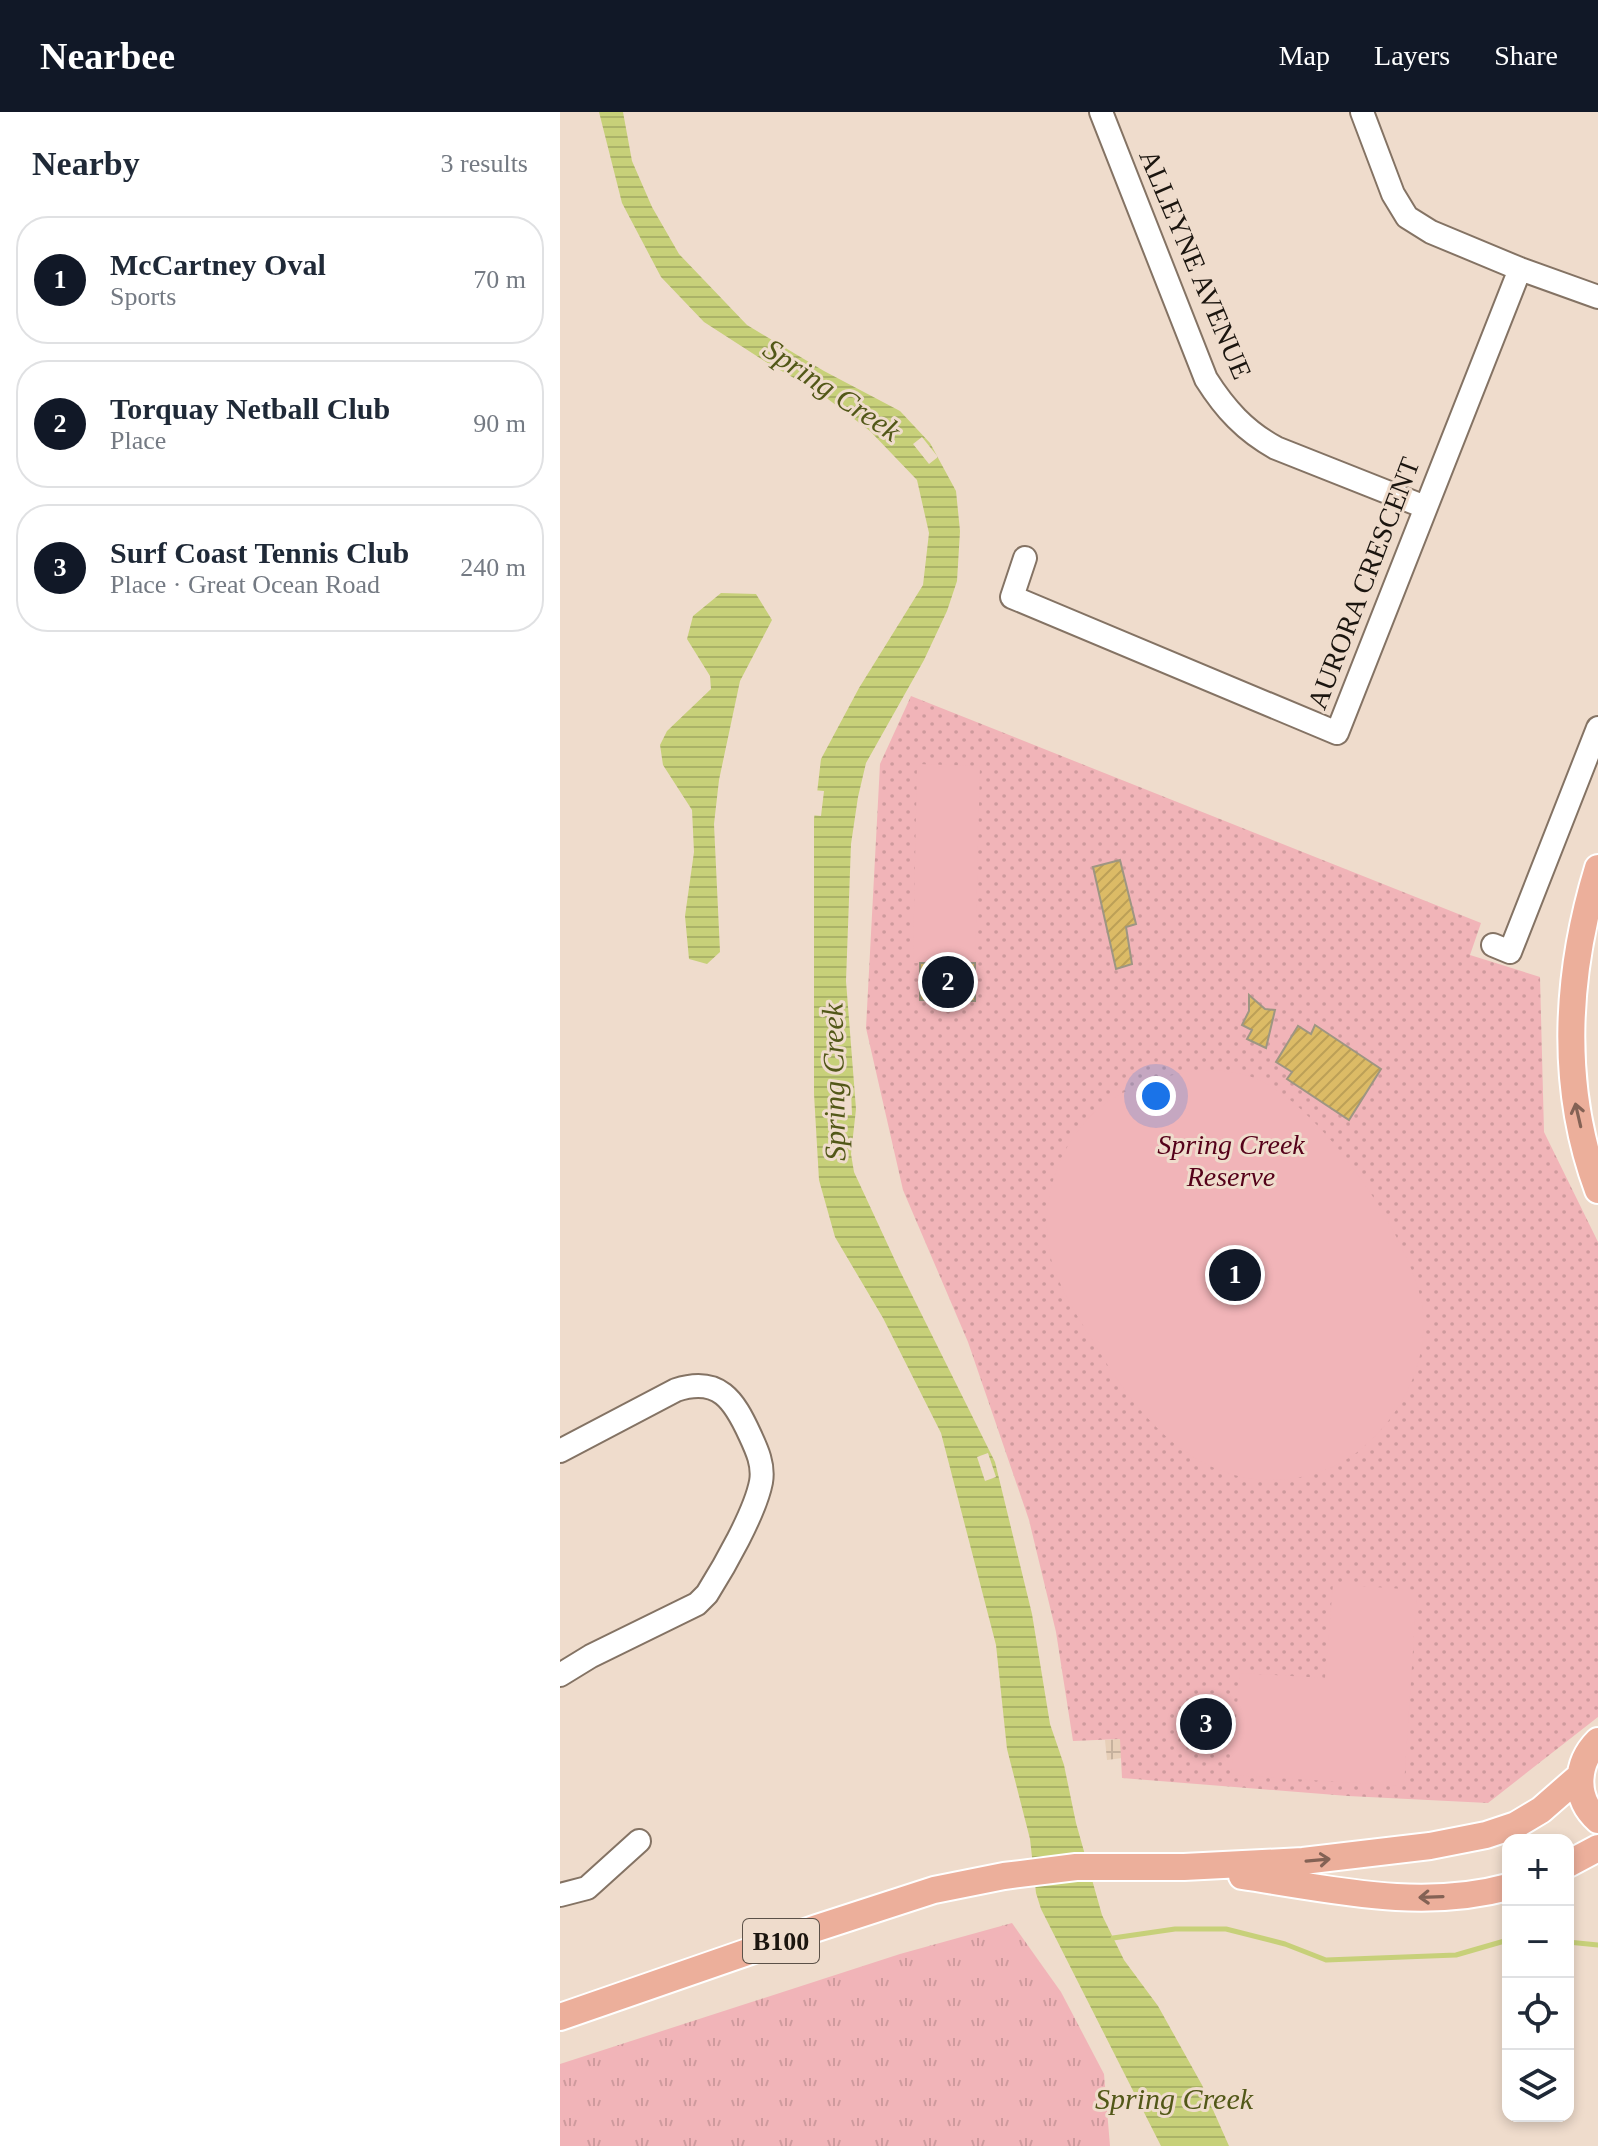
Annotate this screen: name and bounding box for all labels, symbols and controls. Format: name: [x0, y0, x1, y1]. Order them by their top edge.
text: Nearbee: [40, 35, 175, 77]
text: Map: [1279, 40, 1330, 71]
text: Layers: [1374, 40, 1450, 71]
text: Share: [1494, 40, 1558, 71]
text: Nearby: [32, 145, 140, 182]
street label: ALLEYNE AVENUE: [1133, 145, 1258, 383]
text: 3 results: [441, 149, 528, 178]
text: McCartney Oval: [110, 248, 326, 281]
text: 1: [54, 265, 67, 294]
text: 70 m: [473, 265, 526, 294]
text: Sports: [110, 282, 176, 311]
water label: Spring Creek: [758, 332, 908, 448]
text: Torquay Netball Club: [110, 392, 390, 425]
text: 2: [54, 409, 67, 438]
text: 90 m: [473, 409, 526, 438]
text: Place: [110, 426, 166, 455]
street label: AURORA CRESCENT: [1301, 453, 1426, 713]
text: Surf Coast Tennis Club: [110, 536, 409, 569]
text: 3: [54, 553, 67, 582]
text: 240 m: [460, 553, 526, 582]
text: Place · Great Ocean Road: [110, 570, 380, 599]
pin: 2: [922, 952, 974, 1012]
water label: Spring Creek: [816, 1002, 851, 1161]
your location: [1136, 1076, 1176, 1116]
one-way arrow: [1570, 1103, 1585, 1128]
park label: Spring Creek Reserve: [1157, 1129, 1305, 1192]
pin: 1: [1209, 1245, 1261, 1305]
pin: 3: [1180, 1694, 1232, 1754]
map controls: [1502, 1834, 1574, 2122]
button: +: [1502, 1834, 1574, 1906]
one-way arrow: [1304, 1852, 1331, 1867]
one-way arrow: [1418, 1889, 1445, 1904]
button: −: [1502, 1906, 1574, 1978]
road number: B100: [743, 1919, 819, 1963]
button: locate: [1502, 1978, 1574, 2050]
button: layers: [1502, 2050, 1574, 2122]
water label: Spring Creek: [1095, 2082, 1254, 2115]

